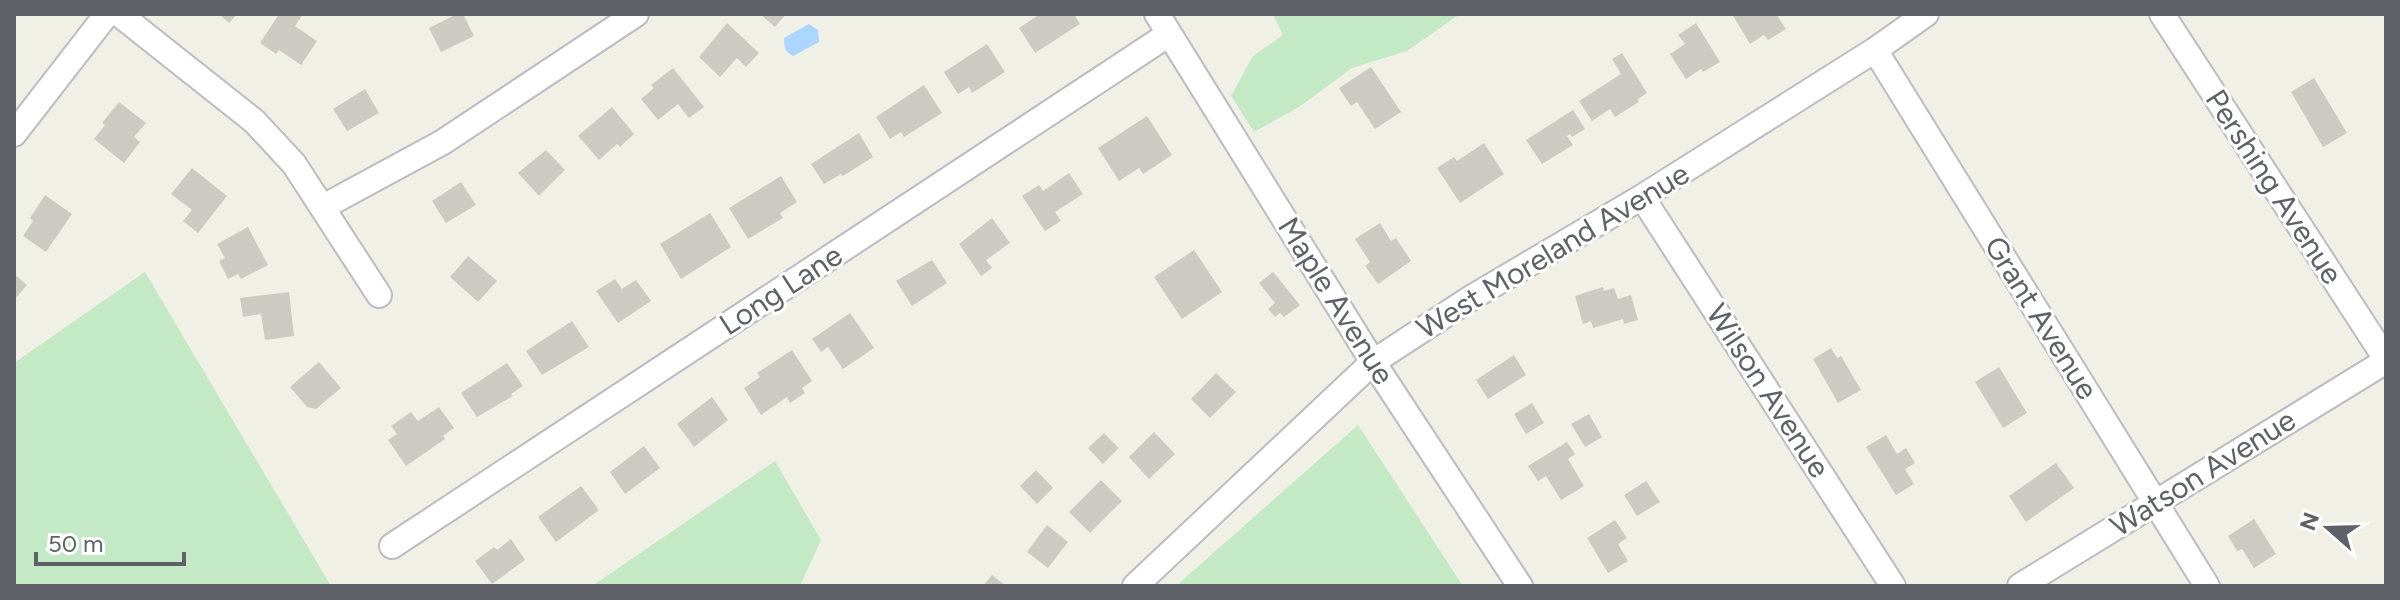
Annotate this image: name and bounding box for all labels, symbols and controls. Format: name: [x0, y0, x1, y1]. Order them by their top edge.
street label: Pershing Avenue: [2198, 83, 2351, 291]
street label: West Moreland Avenue: [1410, 155, 1696, 347]
street label: Maple Avenue: [1270, 210, 1403, 391]
street label: Grant Avenue: [1977, 229, 2106, 406]
street label: Long Lane: [712, 236, 849, 343]
street label: Wilson Avenue: [1699, 297, 1838, 484]
street label: Watson Avenue: [2103, 401, 2302, 544]
north arrow: [2288, 488, 2368, 568]
text: N: [2294, 509, 2325, 534]
scale bar: [36, 516, 184, 566]
text: 50 m: [48, 529, 104, 558]

